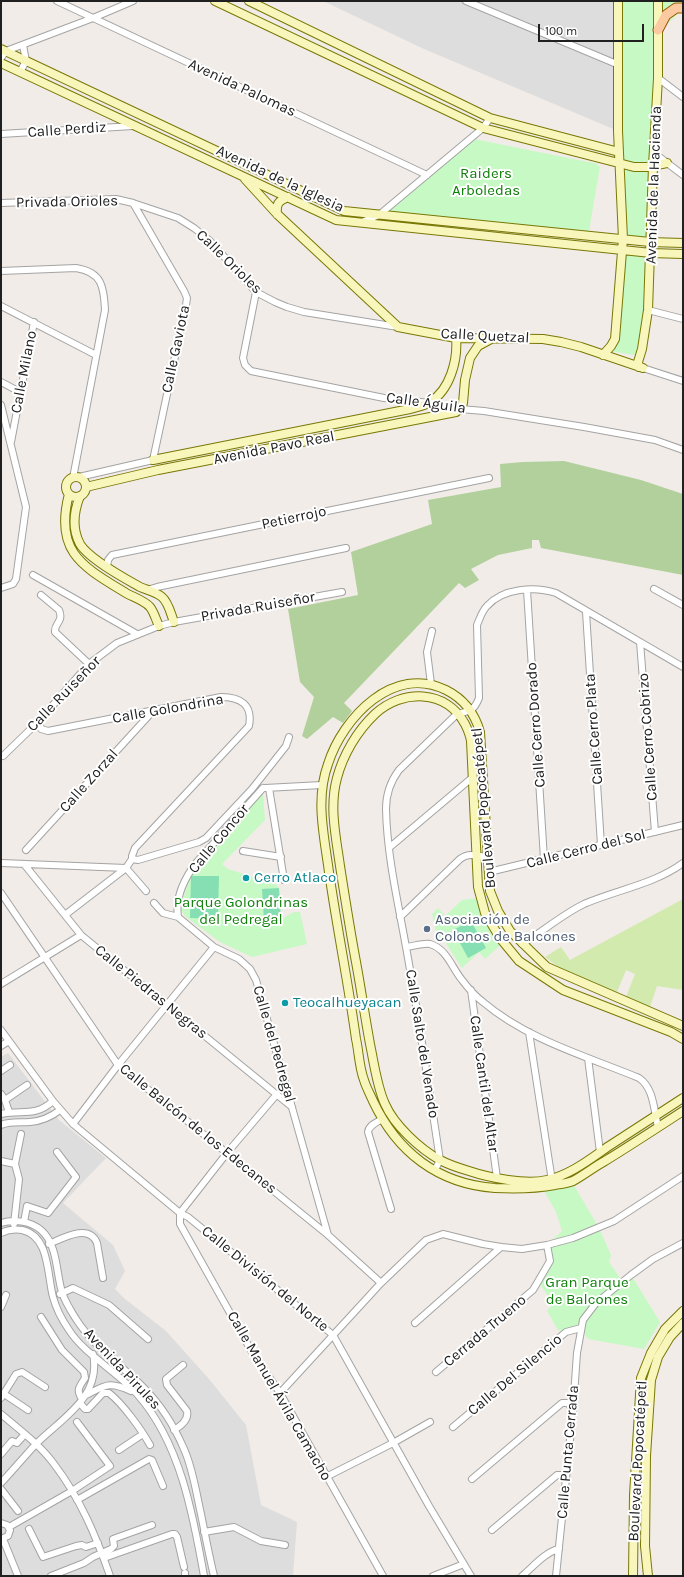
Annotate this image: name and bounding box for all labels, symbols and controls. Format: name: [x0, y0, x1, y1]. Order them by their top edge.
scale bar: [540, 16, 646, 42]
text: 100 m: [545, 24, 577, 38]
street label: Avenida Palomas: [185, 55, 299, 121]
street label: Avenida de la Hacienda: [642, 106, 666, 264]
street label: Calle Perdiz: [27, 118, 107, 142]
street label: Avenida de la Iglesia: [213, 141, 347, 217]
park label: Raiders Arboledas: [452, 165, 520, 200]
street label: Privada Orioles: [16, 192, 118, 212]
street label: Calle Orioles: [192, 226, 266, 298]
street label: Calle Gaviota: [158, 304, 194, 394]
street label: Calle Quetzal: [440, 325, 530, 347]
street label: Calle Milano: [7, 329, 41, 415]
street label: Calle Águila: [385, 389, 467, 417]
street label: Avenida Pavo Real: [212, 427, 336, 469]
street label: Petierrojo: [260, 502, 328, 534]
street label: Privada Ruiseñor: [199, 588, 317, 626]
street label: Calle Ruiseñor: [23, 652, 105, 736]
street label: Calle Cerro Dorado: [523, 662, 549, 788]
street label: Calle Cerro Cobrizo: [635, 672, 661, 802]
street label: Calle Cerro Plata: [581, 673, 607, 785]
street label: Calle Golondrina: [111, 690, 225, 728]
street label: Boulevard Popocatépetl: [468, 727, 500, 889]
street label: Calle Zorzal: [56, 746, 122, 816]
street label: Calle Concor: [185, 801, 253, 877]
street label: Calle Cerro del Sol: [524, 825, 648, 873]
place label: Cerro Atlaco: [254, 869, 336, 887]
marker: Cerro Atlaco: [241, 873, 251, 883]
park label: Parque Golondrinas del Pedregal: [174, 894, 308, 929]
place label: Asociación de Colonos de Balcones: [435, 911, 576, 946]
marker: Asociación de Colonos de Balcones: [422, 924, 432, 934]
street label: Calle Piedras Negras: [91, 941, 211, 1043]
street label: Calle Salto del Venado: [401, 968, 443, 1120]
street label: Calle del Pedregal: [249, 984, 299, 1104]
place label: Teocalhueyacan: [293, 994, 402, 1012]
marker: Teocalhueyacan: [280, 998, 290, 1008]
street label: Calle Cantil del Altar: [465, 1014, 503, 1154]
street label: Calle Balcón de los Edecanes: [116, 1060, 280, 1198]
street label: Calle División del Norte: [198, 1222, 332, 1336]
park label: Gran Parque de Balcones: [545, 1274, 629, 1309]
street label: Cerrada Trueno: [440, 1291, 530, 1371]
street label: Calle Manuel Ávila Camacho: [223, 1308, 335, 1484]
street label: Avenida Pirules: [80, 1325, 164, 1413]
street label: Calle Del Silencio: [464, 1330, 566, 1420]
street label: Boulevard Popocatépetl: [625, 1380, 651, 1542]
street label: Calle Punta Cerrada: [553, 1384, 583, 1520]

